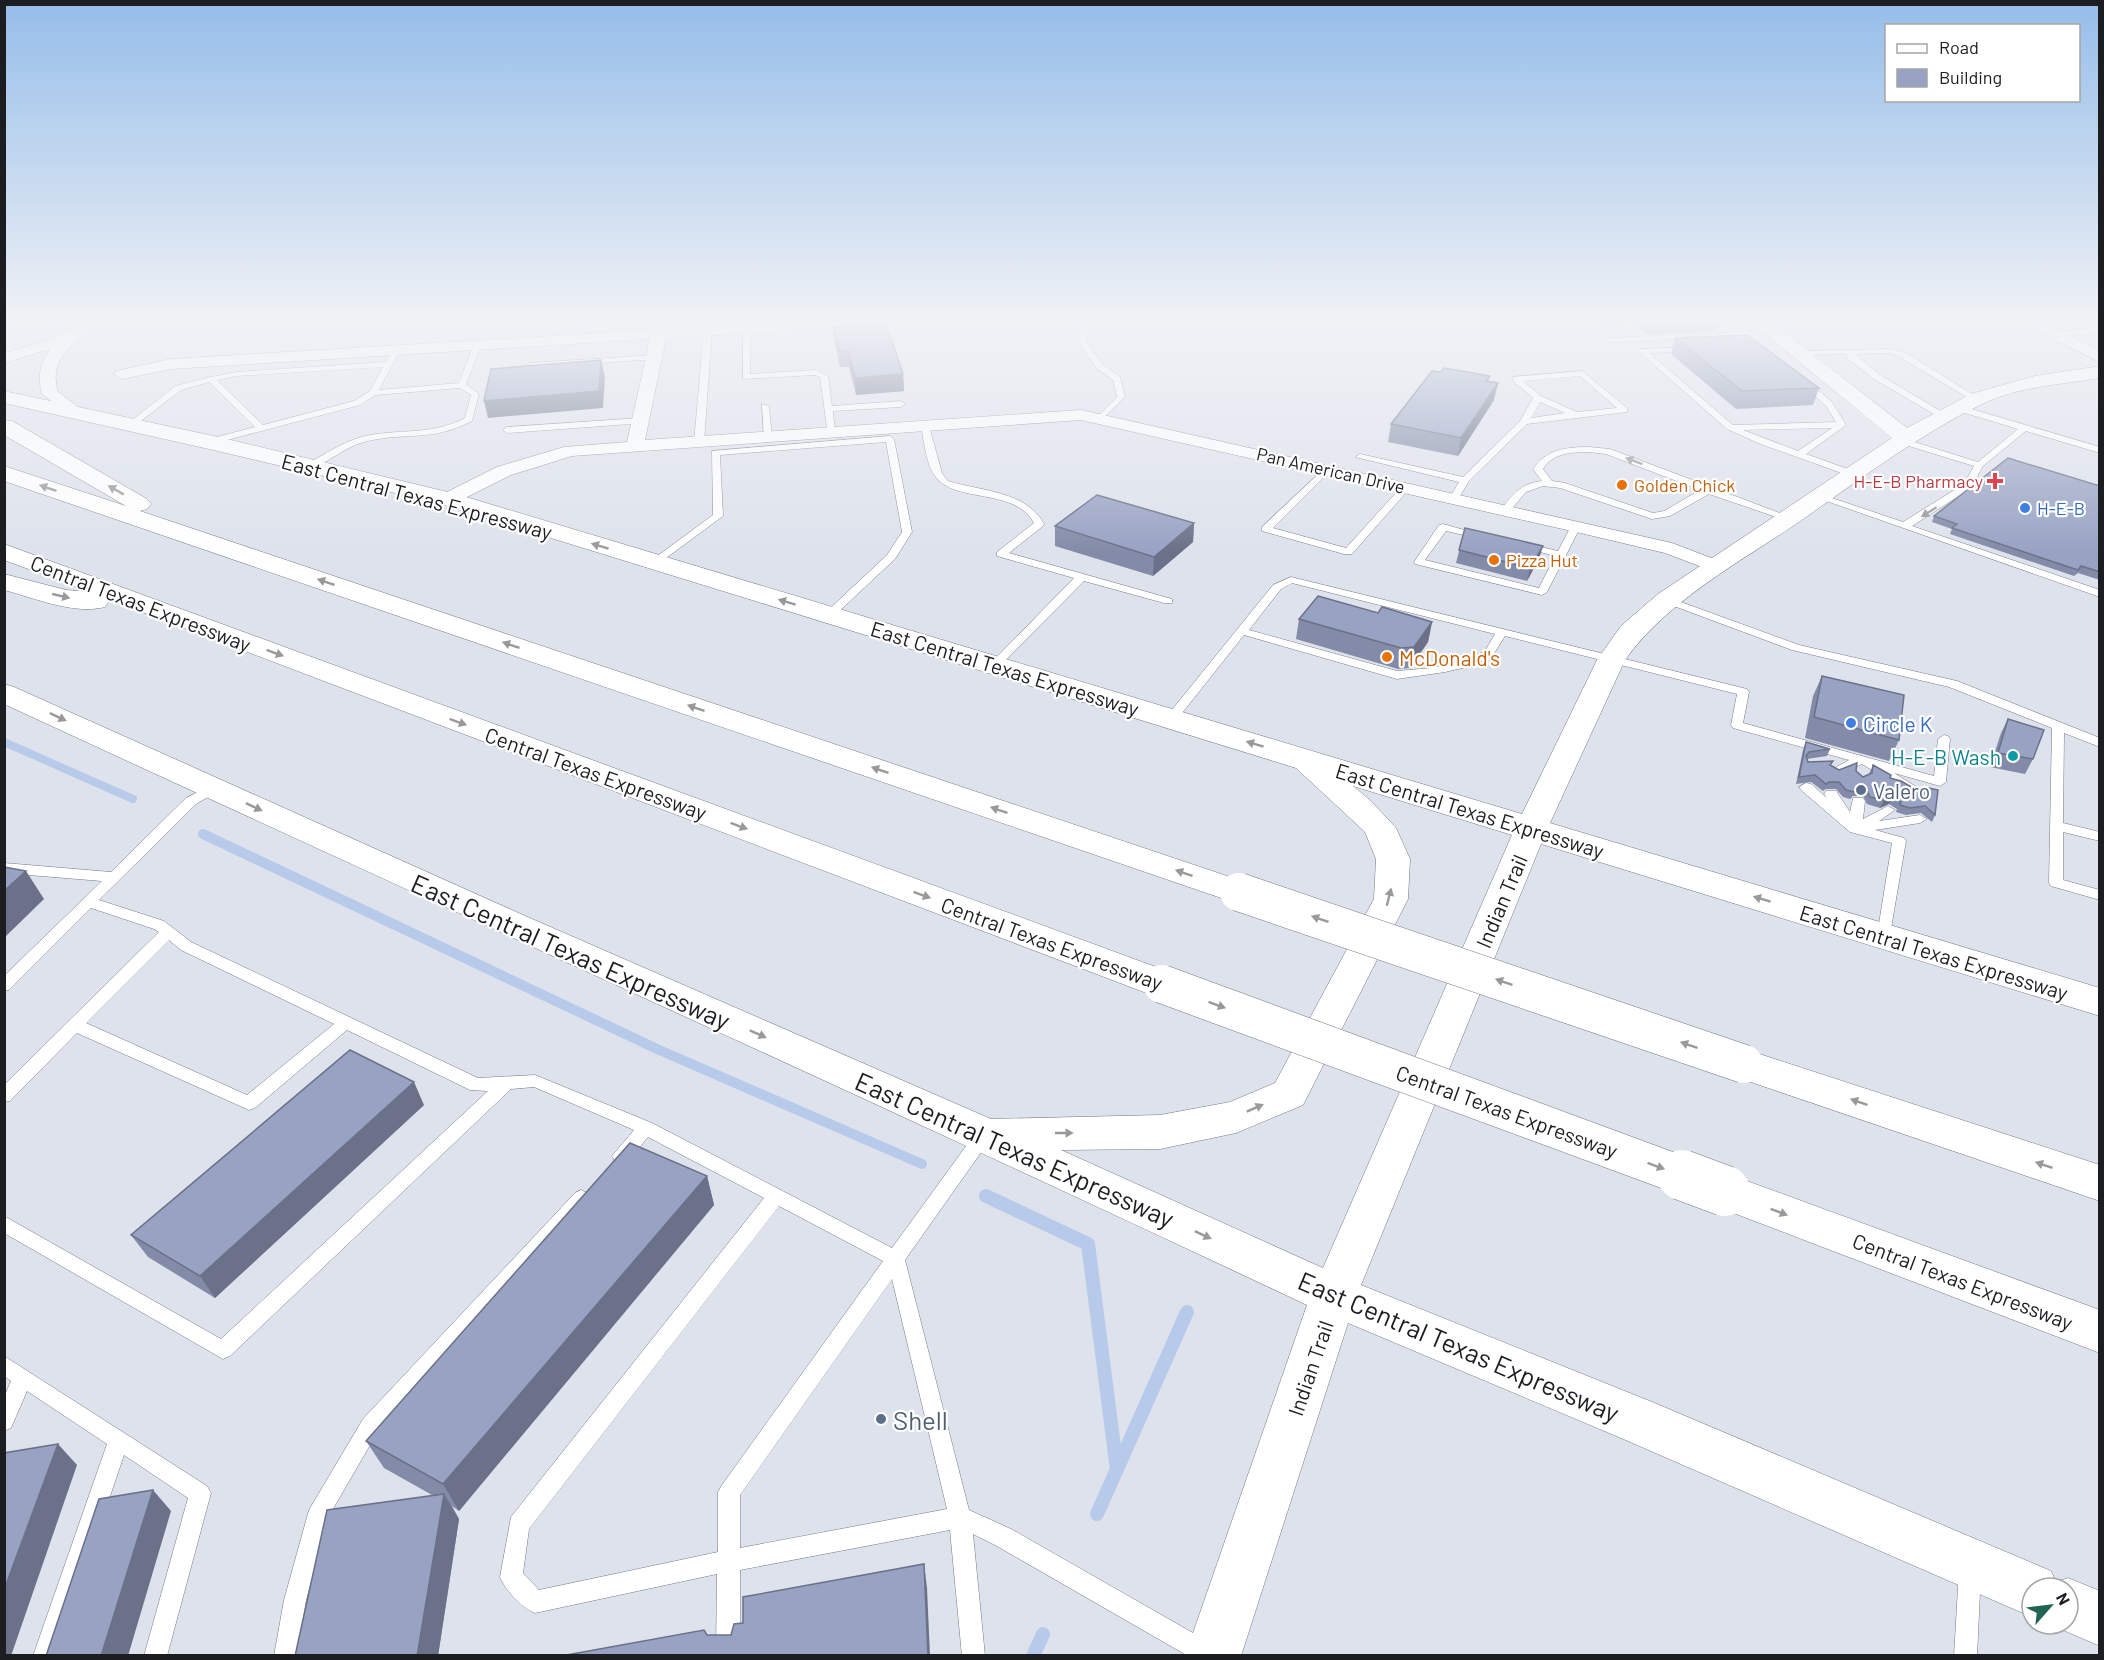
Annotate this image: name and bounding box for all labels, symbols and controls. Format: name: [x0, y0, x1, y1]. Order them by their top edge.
legend: [1885, 24, 2080, 102]
text: Road: [1939, 36, 1979, 58]
text: Building: [1939, 66, 2002, 88]
street label: Pan American Drive: [1255, 442, 1407, 498]
street label: East Central Texas Expressway: [279, 448, 555, 544]
one-way arrow: [1625, 456, 1643, 465]
place label: H-E-B Pharmacy: [1854, 470, 1983, 492]
place label: Golden Chick: [1634, 474, 1735, 496]
marker: H-E-B Pharmacy: [1988, 474, 2002, 488]
marker: Golden Chick: [1615, 478, 1629, 492]
one-way arrow: [39, 483, 57, 492]
one-way arrow: [107, 485, 124, 495]
place label: H-E-B: [2037, 497, 2085, 519]
marker: H-E-B: [2018, 501, 2032, 515]
one-way arrow: [1921, 507, 1937, 518]
one-way arrow: [591, 541, 609, 550]
street label: Central Texas Expressway: [27, 549, 255, 657]
place label: Pizza Hut: [1506, 549, 1578, 571]
marker: Pizza Hut: [1487, 553, 1501, 567]
one-way arrow: [317, 577, 335, 587]
one-way arrow: [52, 592, 71, 601]
one-way arrow: [777, 597, 795, 606]
street label: East Central Texas Expressway: [868, 615, 1143, 721]
one-way arrow: [502, 640, 520, 649]
place label: McDonald's: [1399, 645, 1500, 670]
one-way arrow: [267, 649, 285, 659]
marker: McDonald's: [1380, 650, 1394, 664]
one-way arrow: [687, 702, 705, 712]
place label: Circle K: [1863, 711, 1933, 736]
one-way arrow: [49, 713, 66, 722]
marker: Circle K: [1844, 716, 1858, 730]
one-way arrow: [449, 717, 467, 727]
street label: Central Texas Expressway: [482, 721, 710, 825]
one-way arrow: [1245, 739, 1263, 748]
place label: H-E-B Wash: [1891, 744, 2001, 769]
marker: H-E-B Wash: [2006, 749, 2020, 763]
street label: East Central Texas Expressway: [1333, 757, 1608, 863]
one-way arrow: [871, 765, 889, 775]
place label: Valero: [1873, 778, 1930, 803]
marker: Valero: [1854, 783, 1868, 797]
one-way arrow: [246, 803, 263, 812]
one-way arrow: [990, 805, 1008, 815]
one-way arrow: [730, 822, 748, 832]
street label: Indian Trail: [1470, 851, 1532, 951]
street label: East Central Texas Expressway: [407, 867, 735, 1035]
one-way arrow: [1175, 868, 1193, 877]
one-way arrow: [1385, 888, 1395, 906]
one-way arrow: [913, 890, 931, 900]
street label: Central Texas Expressway: [938, 891, 1166, 995]
one-way arrow: [1753, 894, 1771, 903]
street label: East Central Texas Expressway: [1797, 899, 2072, 1005]
one-way arrow: [1310, 914, 1328, 924]
one-way arrow: [1495, 977, 1513, 986]
one-way arrow: [1208, 1000, 1226, 1010]
one-way arrow: [749, 1029, 766, 1038]
one-way arrow: [1680, 1039, 1698, 1049]
street label: Central Texas Expressway: [1393, 1059, 1621, 1163]
street label: East Central Texas Expressway: [851, 1065, 1179, 1233]
one-way arrow: [1850, 1097, 1868, 1107]
one-way arrow: [1247, 1104, 1264, 1113]
one-way arrow: [1054, 1128, 1073, 1138]
one-way arrow: [2035, 1159, 2053, 1169]
one-way arrow: [1648, 1162, 1666, 1172]
one-way arrow: [1771, 1207, 1789, 1217]
street label: Central Texas Expressway: [1849, 1227, 2077, 1335]
one-way arrow: [1195, 1230, 1212, 1239]
street label: East Central Texas Expressway: [1294, 1264, 1624, 1428]
street label: Indian Trail: [1282, 1317, 1338, 1419]
place label: Shell: [893, 1404, 948, 1435]
marker: Shell: [874, 1412, 888, 1426]
north arrow: [2020, 1576, 2080, 1636]
text: N: [2053, 1590, 2075, 1608]

